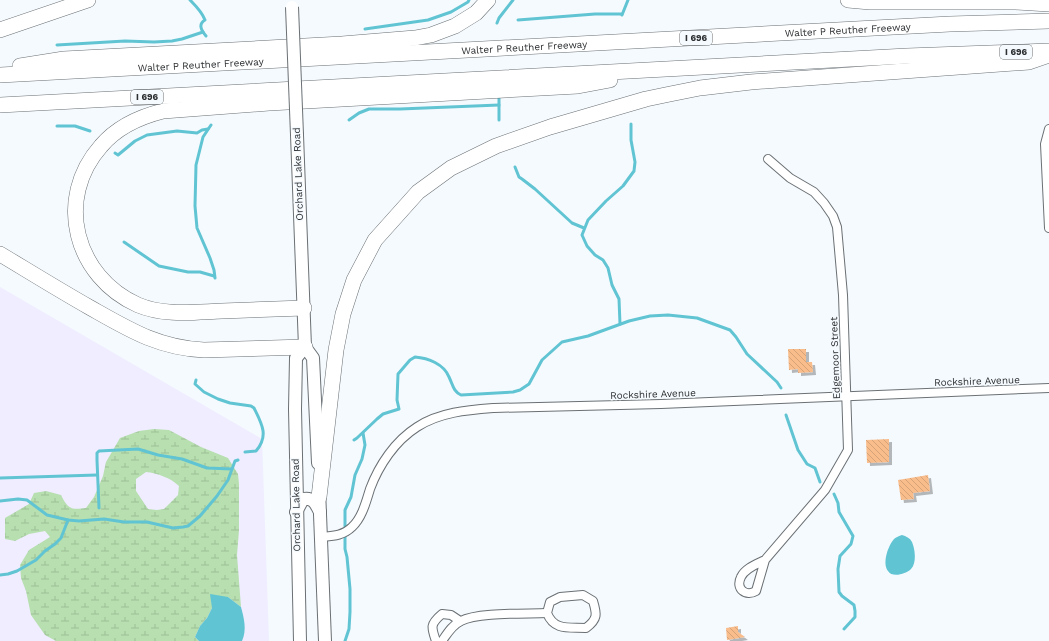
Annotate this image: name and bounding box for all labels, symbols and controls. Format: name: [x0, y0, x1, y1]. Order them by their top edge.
street label: Walter P Reuther Freeway: [785, 21, 912, 38]
road number: I 696: [680, 31, 712, 45]
street label: Walter P Reuther Freeway: [461, 38, 588, 56]
road number: I 696: [1000, 45, 1032, 59]
street label: Walter P Reuther Freeway: [137, 55, 265, 73]
road number: I 696: [131, 90, 163, 104]
street label: Orchard Lake Road: [291, 127, 305, 221]
street label: Edgemoor Street: [828, 316, 842, 399]
street label: Rockshire Avenue: [934, 374, 1020, 388]
street label: Rockshire Avenue: [610, 387, 696, 401]
street label: Orchard Lake Road: [290, 458, 302, 552]

